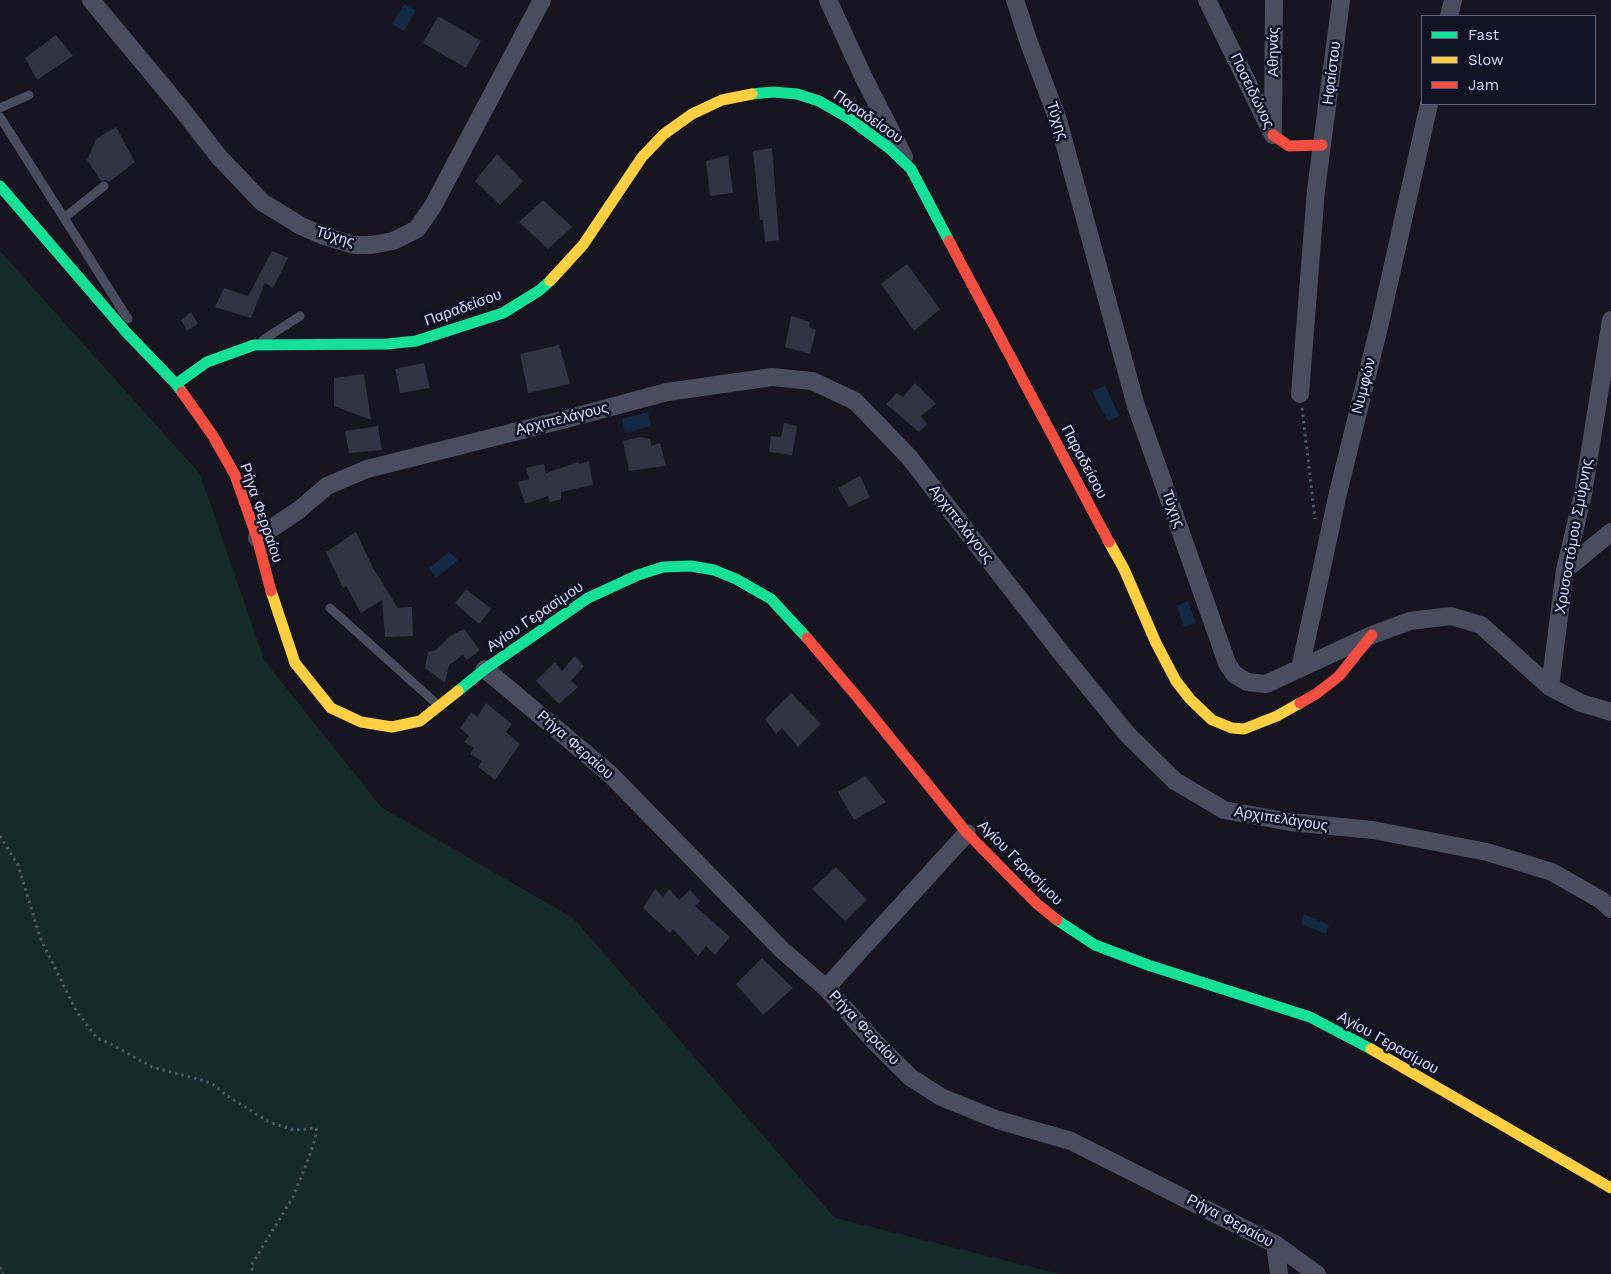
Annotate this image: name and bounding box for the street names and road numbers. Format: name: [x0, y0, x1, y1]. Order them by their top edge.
street label: Αθηνάς: [1265, 27, 1283, 77]
street label: Ηφαίστου: [1319, 40, 1345, 106]
street label: Ποσειδώνος: [1226, 50, 1278, 132]
street label: Παραδείσου: [830, 86, 906, 148]
street label: Τύχης: [1042, 99, 1072, 143]
street label: Τύχης: [313, 223, 357, 251]
street label: Παραδείσου: [422, 286, 504, 330]
street label: Νυμφών: [1348, 356, 1380, 416]
street label: Αρχιπελάγους: [514, 399, 610, 439]
street label: Παραδείσου: [1057, 422, 1111, 502]
street label: Χρυσοστόμου Σμύρνης: [1551, 457, 1597, 615]
street label: Ρήγα Φερραίου: [236, 461, 286, 565]
street label: Αρχιπελάγους: [925, 481, 997, 567]
street label: Τύχης: [1158, 487, 1188, 531]
street label: Αγίου Γερασίμου: [483, 578, 587, 656]
street label: Ρήγα Φεραίου: [533, 707, 617, 783]
street label: Αρχιπελάγους: [1233, 803, 1329, 835]
street label: Αγίου Γερασίμου: [974, 817, 1066, 909]
street label: Ρήγα Φεραίου: [825, 987, 903, 1069]
street label: Αγίου Γερασίμου: [1334, 1008, 1442, 1078]
street label: Ρήγα Φεραίου: [1184, 1191, 1276, 1251]

